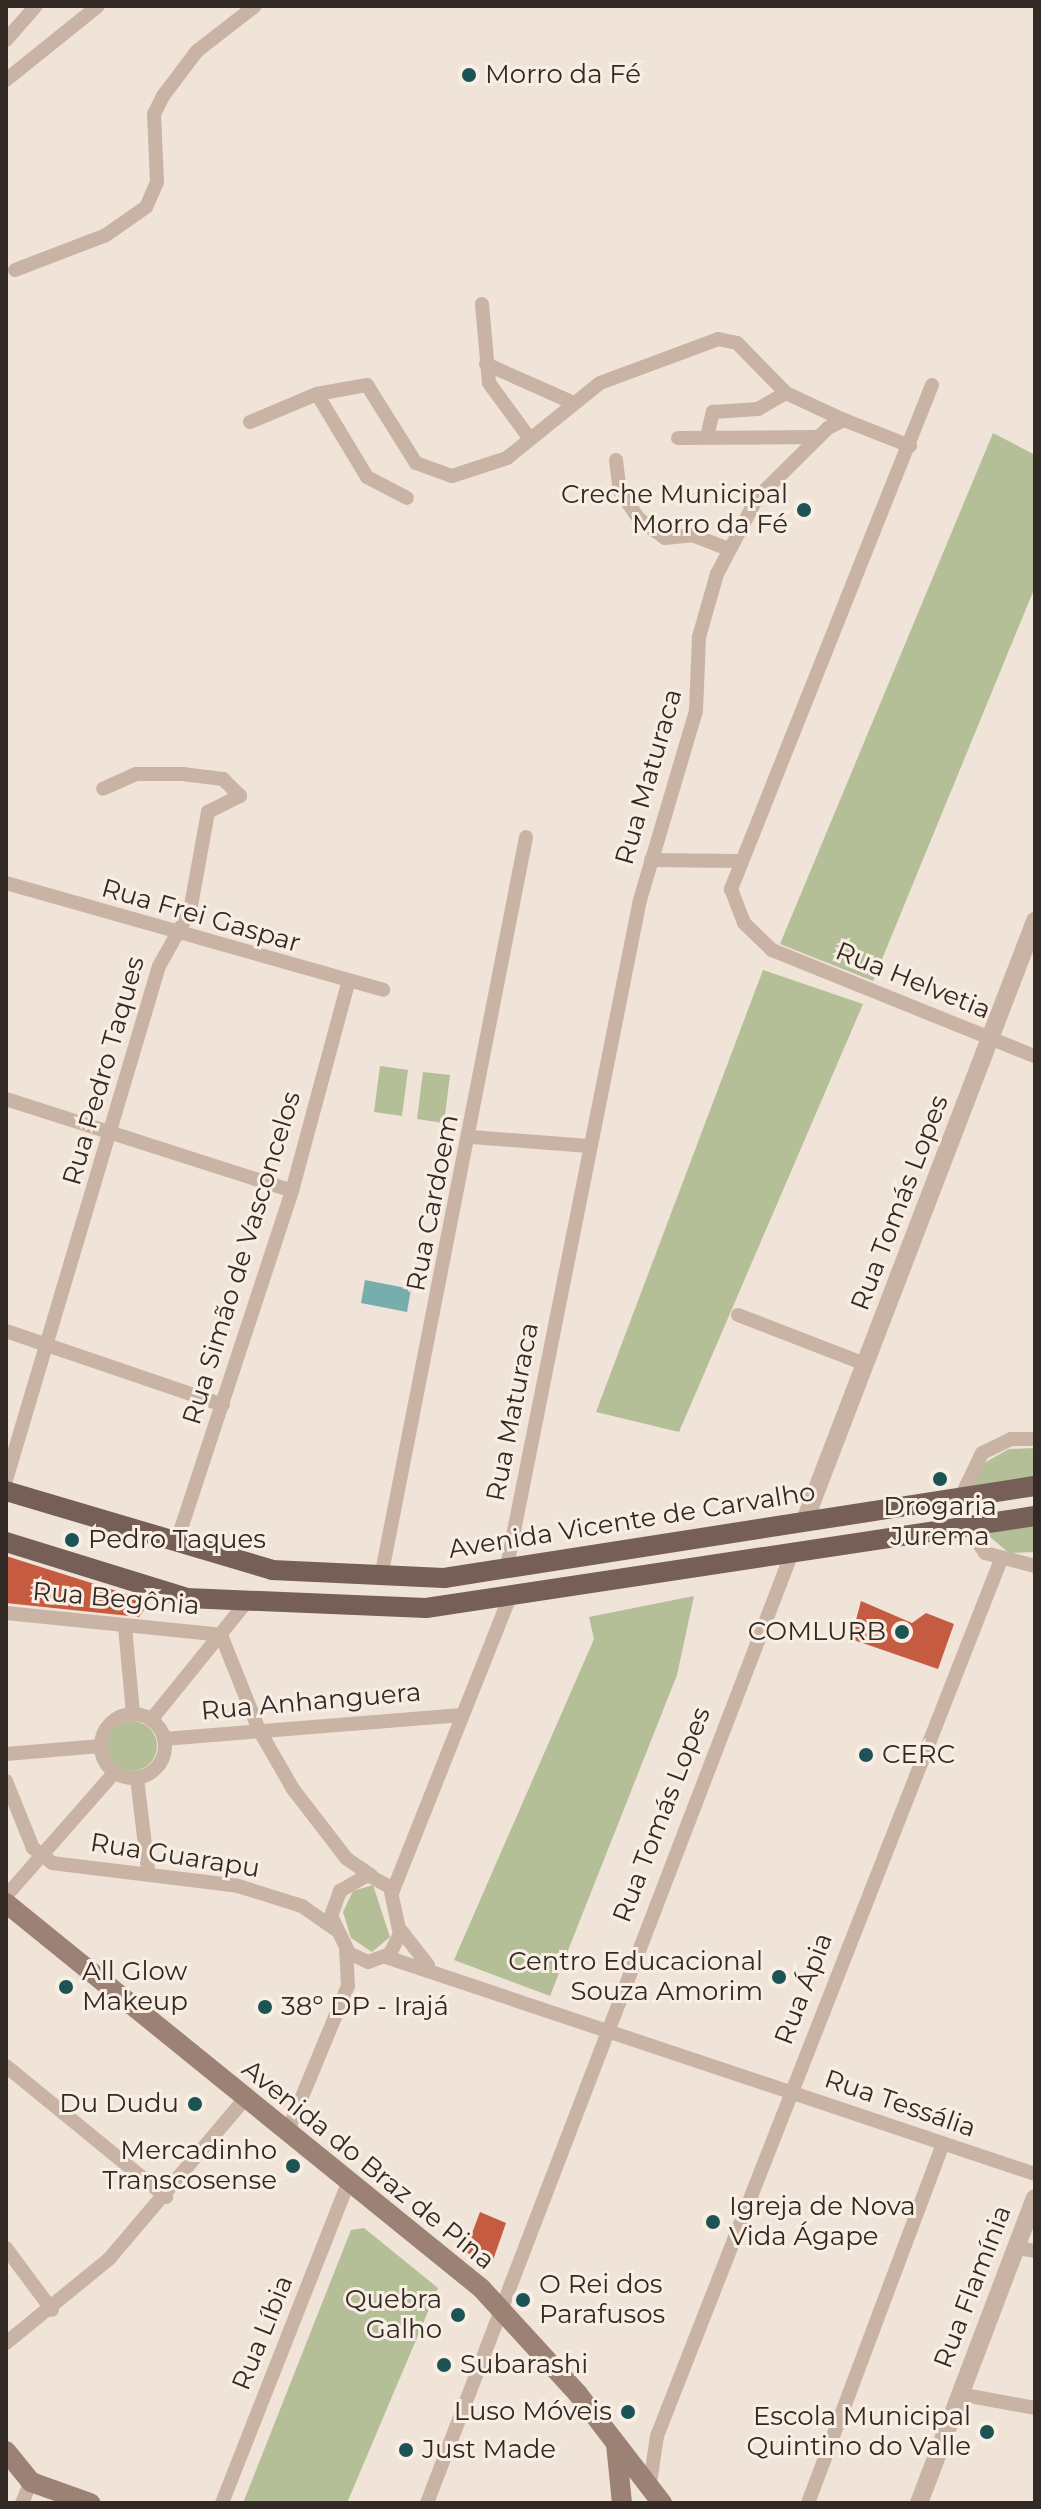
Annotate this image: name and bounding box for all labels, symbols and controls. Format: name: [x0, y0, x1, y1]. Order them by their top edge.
place label: Morro da Fé: [485, 59, 641, 91]
marker: Morro da Fé: [460, 66, 478, 84]
place label: Creche Municipal Morro da Fé: [561, 479, 788, 540]
marker: Creche Municipal Morro da Fé: [795, 501, 813, 519]
street label: Rua Maturaca: [609, 686, 689, 868]
street label: Rua Frei Gaspar: [98, 873, 304, 959]
street label: Rua Helvetia: [831, 936, 995, 1026]
street label: Rua Pedro Taques: [56, 953, 152, 1189]
street label: Rua Simão de Vasconcelos: [176, 1088, 308, 1428]
street label: Rua Tomás Lopes: [845, 1091, 955, 1315]
street label: Rua Cardoem: [401, 1112, 465, 1294]
street label: Rua Maturaca: [480, 1320, 546, 1504]
marker: Drogaria Jurema: [931, 1470, 949, 1488]
street label: Avenida Vicente de Carvalho: [446, 1477, 818, 1565]
place label: Drogaria Jurema: [883, 1491, 997, 1552]
place label: Pedro Taques: [88, 1524, 266, 1556]
marker: Pedro Taques: [63, 1531, 81, 1549]
street label: Rua Begônia: [31, 1576, 201, 1622]
place label: COMLURB: [748, 1616, 886, 1648]
marker: COMLURB: [893, 1623, 911, 1641]
street label: Rua Anhanguera: [200, 1677, 422, 1727]
street label: Rua Tomás Lopes: [607, 1703, 717, 1927]
place label: CERC: [882, 1739, 955, 1771]
marker: CERC: [857, 1746, 875, 1764]
street label: Rua Guarapu: [88, 1827, 262, 1885]
street label: Rua Ápia: [768, 1929, 840, 2049]
place label: Centro Educacional Souza Amorim: [508, 1946, 763, 2008]
place label: All Glow Makeup: [82, 1956, 188, 2018]
marker: Centro Educacional Souza Amorim: [770, 1968, 788, 1986]
marker: All Glow Makeup: [57, 1978, 75, 1996]
place label: 38º DP - Irajá: [281, 1991, 449, 2023]
marker: 38º DP - Irajá: [256, 1998, 274, 2016]
street label: Avenida do Braz de Pina: [236, 2054, 500, 2276]
street label: Rua Tessália: [820, 2064, 980, 2144]
place label: Du Dudu: [59, 2088, 179, 2120]
marker: Du Dudu: [186, 2095, 204, 2113]
place label: Mercadinho Transcosense: [102, 2135, 277, 2196]
marker: Mercadinho Transcosense: [284, 2157, 302, 2175]
place label: Igreja de Nova Vida Ágape: [729, 2191, 916, 2252]
street label: Rua Flamínia: [928, 2201, 1018, 2373]
marker: Igreja de Nova Vida Ágape: [704, 2213, 722, 2231]
place label: O Rei dos Parafusos: [539, 2269, 665, 2330]
street label: Rua Líbia: [226, 2271, 300, 2395]
place label: Quebra Galho: [345, 2284, 442, 2346]
marker: O Rei dos Parafusos: [514, 2291, 532, 2309]
marker: Quebra Galho: [449, 2306, 467, 2324]
place label: Subarashi: [460, 2349, 588, 2381]
marker: Subarashi: [435, 2356, 453, 2374]
place label: Luso Móveis: [454, 2396, 612, 2428]
place label: Escola Municipal Quintino do Valle: [746, 2401, 971, 2462]
marker: Luso Móveis: [619, 2403, 637, 2421]
marker: Escola Municipal Quintino do Valle: [978, 2423, 996, 2441]
place label: Just Made: [422, 2434, 556, 2466]
marker: Just Made: [397, 2441, 415, 2459]

